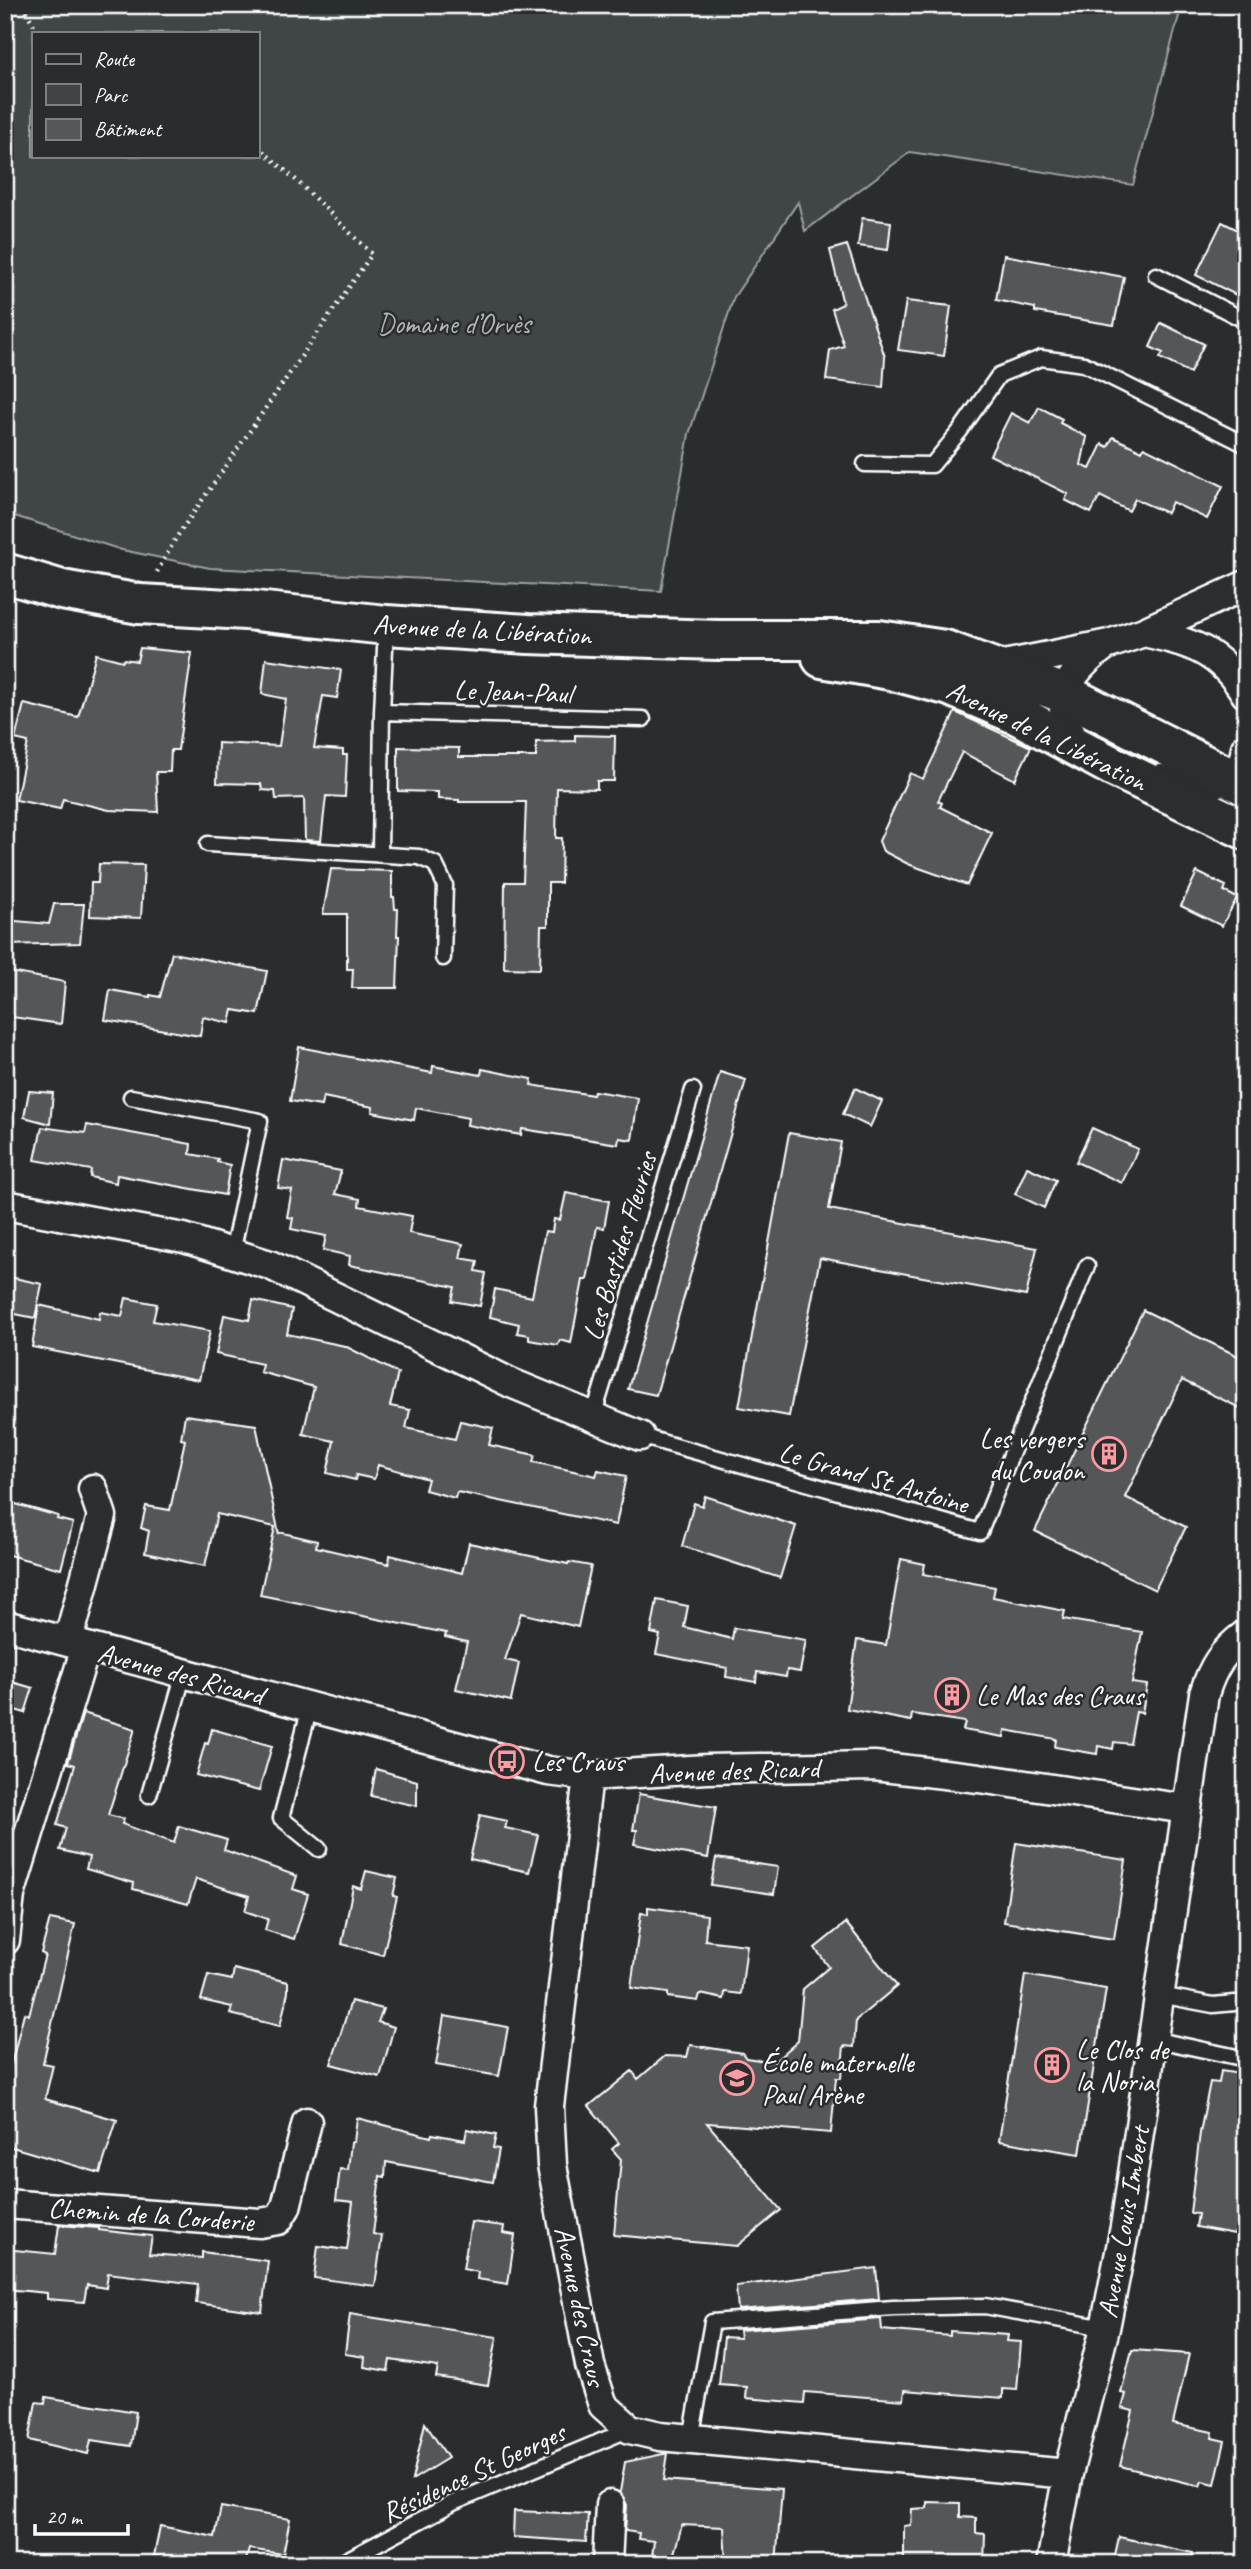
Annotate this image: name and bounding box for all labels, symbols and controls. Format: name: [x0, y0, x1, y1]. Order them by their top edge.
legend: [32, 32, 259, 158]
text: Route: [94, 46, 135, 72]
text: Parc: [94, 82, 129, 108]
text: Bâtiment: [94, 116, 163, 142]
park label: Domaine d’Orvès: [377, 306, 533, 341]
street label: Avenue de la Libération: [372, 606, 593, 653]
street label: Le Jean-Paul: [453, 672, 578, 711]
street label: Avenue de la Libération: [941, 672, 1154, 800]
street label: Les Bastides Fleuries: [574, 1146, 665, 1344]
place label: Les vergers du Coudon: [980, 1421, 1086, 1488]
street label: Le Grand St Antoine: [775, 1434, 974, 1522]
building icon: Les vergers du Coudon: [1090, 1435, 1128, 1473]
street label: Avenue des Ricard: [94, 1635, 271, 1713]
building icon: Le Mas des Craus: [933, 1676, 971, 1714]
place label: Le Mas des Craus: [976, 1678, 1146, 1713]
bus stop icon: Les Craus: [488, 1742, 526, 1780]
place label: Les Craus: [532, 1744, 627, 1779]
street label: Avenue des Ricard: [648, 1750, 824, 1791]
place label: Le Clos de la Noria: [1076, 2032, 1170, 2099]
place label: École maternelle Paul Arène: [762, 2045, 916, 2112]
building icon: Le Clos de la Noria: [1033, 2046, 1071, 2084]
school or university icon: École maternelle Paul Arène: [718, 2059, 756, 2097]
street label: Avenue Louis Imbert: [1089, 2121, 1158, 2321]
street label: Chemin de la Corderie: [47, 2190, 257, 2239]
street label: Avenue des Craus: [547, 2223, 615, 2391]
street label: Résidence St Georges: [376, 2414, 573, 2530]
scale bar: [35, 2492, 128, 2536]
text: 20 m: [46, 2504, 84, 2530]

